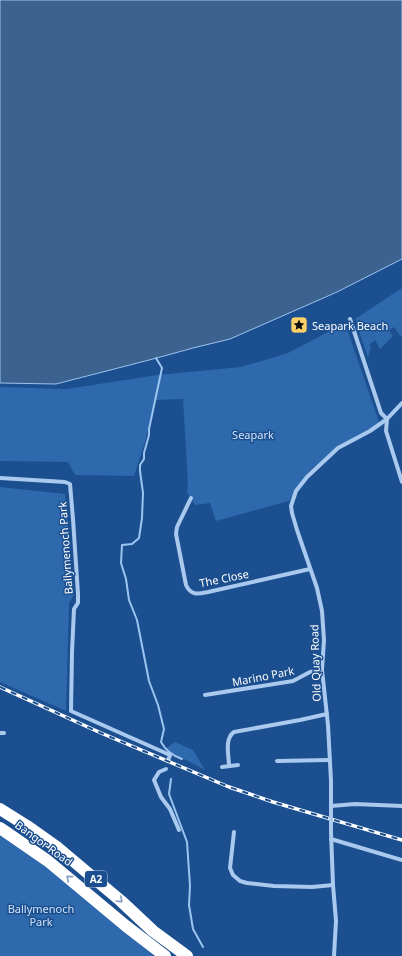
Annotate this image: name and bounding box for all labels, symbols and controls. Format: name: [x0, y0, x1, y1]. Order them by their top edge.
place icon: Seapark Beach: [289, 315, 309, 335]
place label: Seapark Beach: [312, 318, 388, 333]
park label: Seapark: [232, 427, 274, 442]
street label: Ballymenoch Park: [54, 501, 76, 595]
street label: The Close: [198, 566, 250, 590]
street label: Old Quay Road: [306, 624, 324, 702]
street label: Marino Park: [231, 663, 296, 689]
street label: Bangor Road: [12, 817, 76, 869]
road number: A2: [85, 871, 107, 887]
one-way arrow: [67, 876, 74, 883]
one-way arrow: [115, 896, 123, 903]
park label: Ballymenoch Park: [8, 901, 74, 929]

